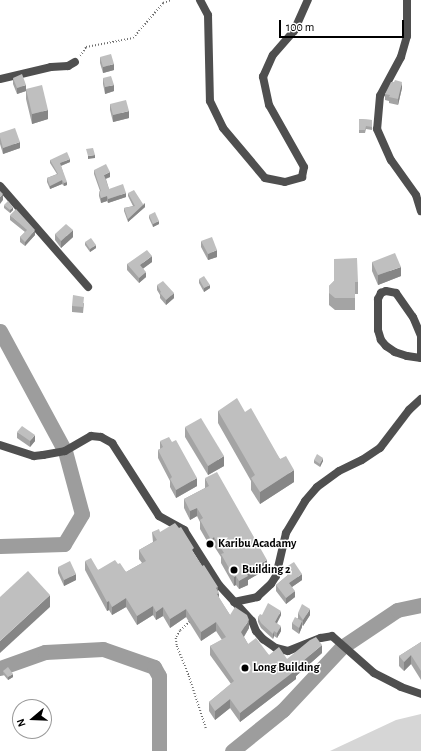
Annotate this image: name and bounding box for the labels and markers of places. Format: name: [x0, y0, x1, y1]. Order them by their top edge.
place label: Karibu Acadamy: [218, 537, 296, 551]
marker: Karibu Acadamy: [205, 539, 215, 549]
place label: Building 2: [242, 563, 291, 577]
marker: Building 2: [229, 565, 239, 575]
place label: Long Building: [253, 661, 319, 675]
marker: Long Building: [240, 663, 250, 673]

